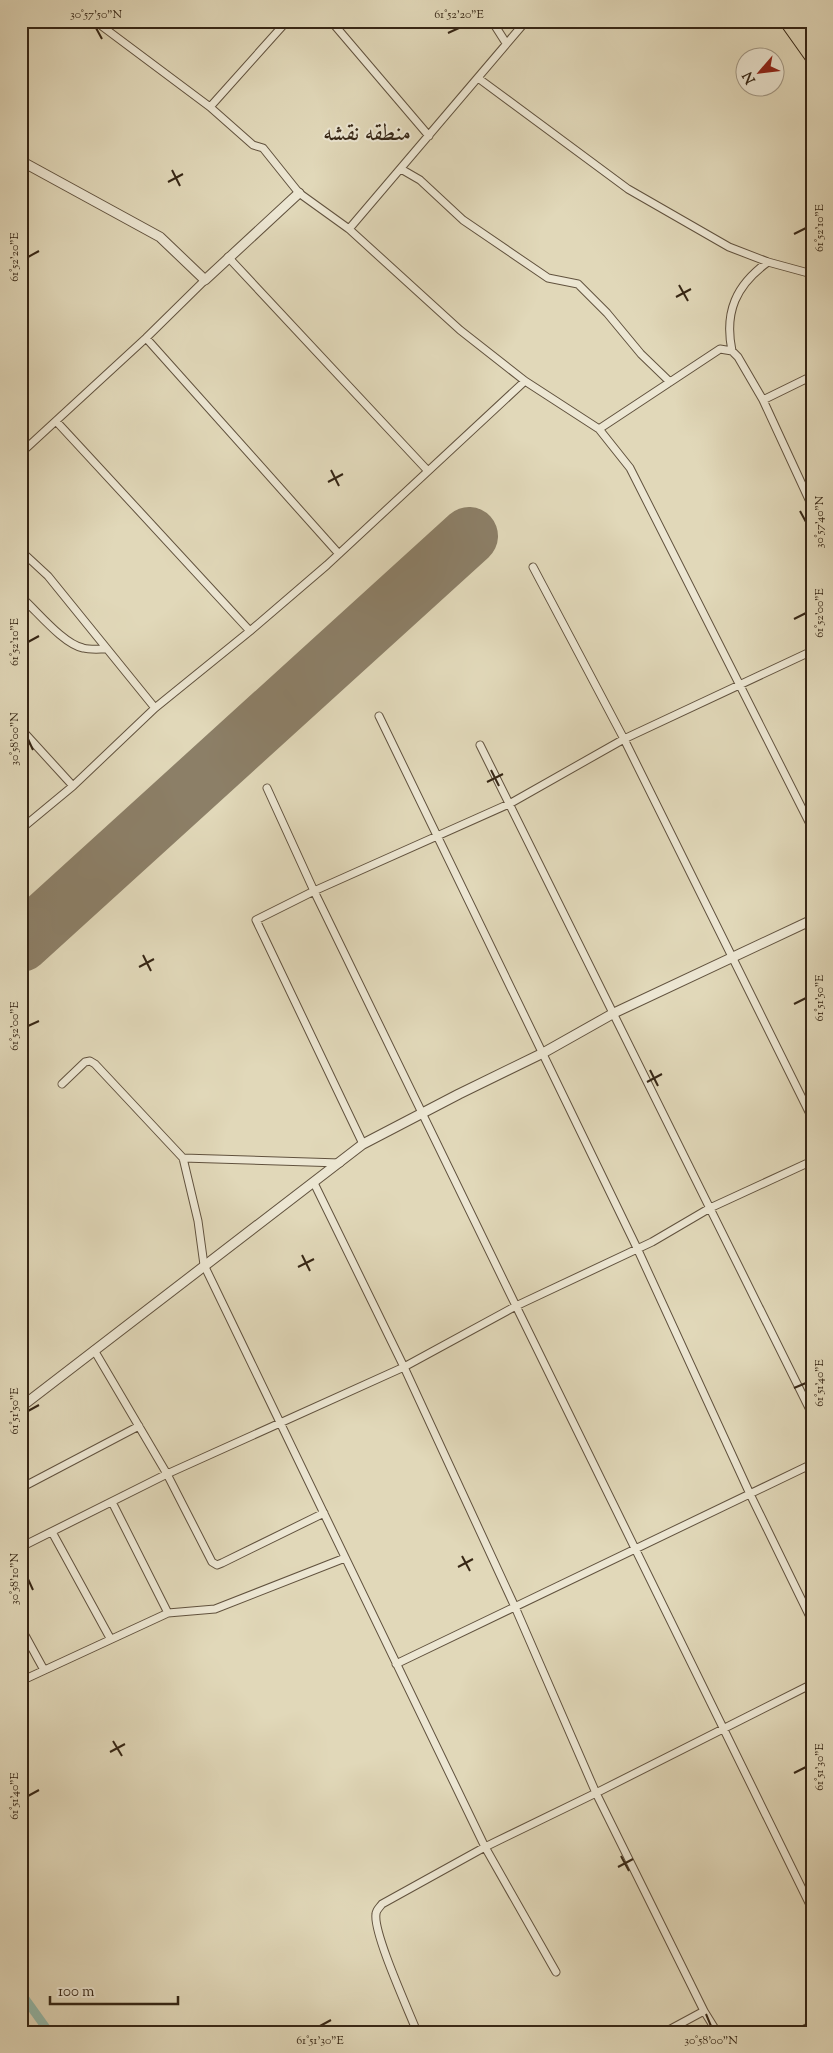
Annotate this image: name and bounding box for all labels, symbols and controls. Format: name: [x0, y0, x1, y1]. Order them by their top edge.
text: 30°57'50"N: [70, 6, 122, 24]
text: 61°52'20"E: [434, 6, 485, 24]
north arrow: [736, 48, 786, 98]
text: N: [739, 68, 762, 87]
district label: منطقه نقشه: [323, 117, 411, 151]
text: 61°52'10"E: [811, 203, 829, 252]
text: 61°52'20"E: [6, 231, 24, 282]
text: 30°57'40"N: [811, 495, 829, 548]
text: 61°52'00"E: [811, 587, 829, 638]
text: 61°52'10"E: [6, 617, 24, 666]
text: 30°58'00"N: [6, 712, 24, 766]
text: 61°51'50"E: [811, 974, 829, 1021]
text: 61°52'00"E: [6, 1000, 24, 1051]
text: 61°51'40"E: [811, 1358, 829, 1407]
text: 61°51'50"E: [6, 1387, 24, 1434]
text: 30°58'10"N: [6, 1553, 24, 1605]
text: 61°51'30"E: [811, 1742, 829, 1791]
text: 61°51'40"E: [6, 1771, 24, 1820]
scale bar: [50, 1973, 178, 2005]
text: 100 m: [58, 1982, 95, 2003]
text: 61°51'30"E: [296, 2032, 345, 2050]
text: 30°58'00"N: [684, 2032, 738, 2050]

